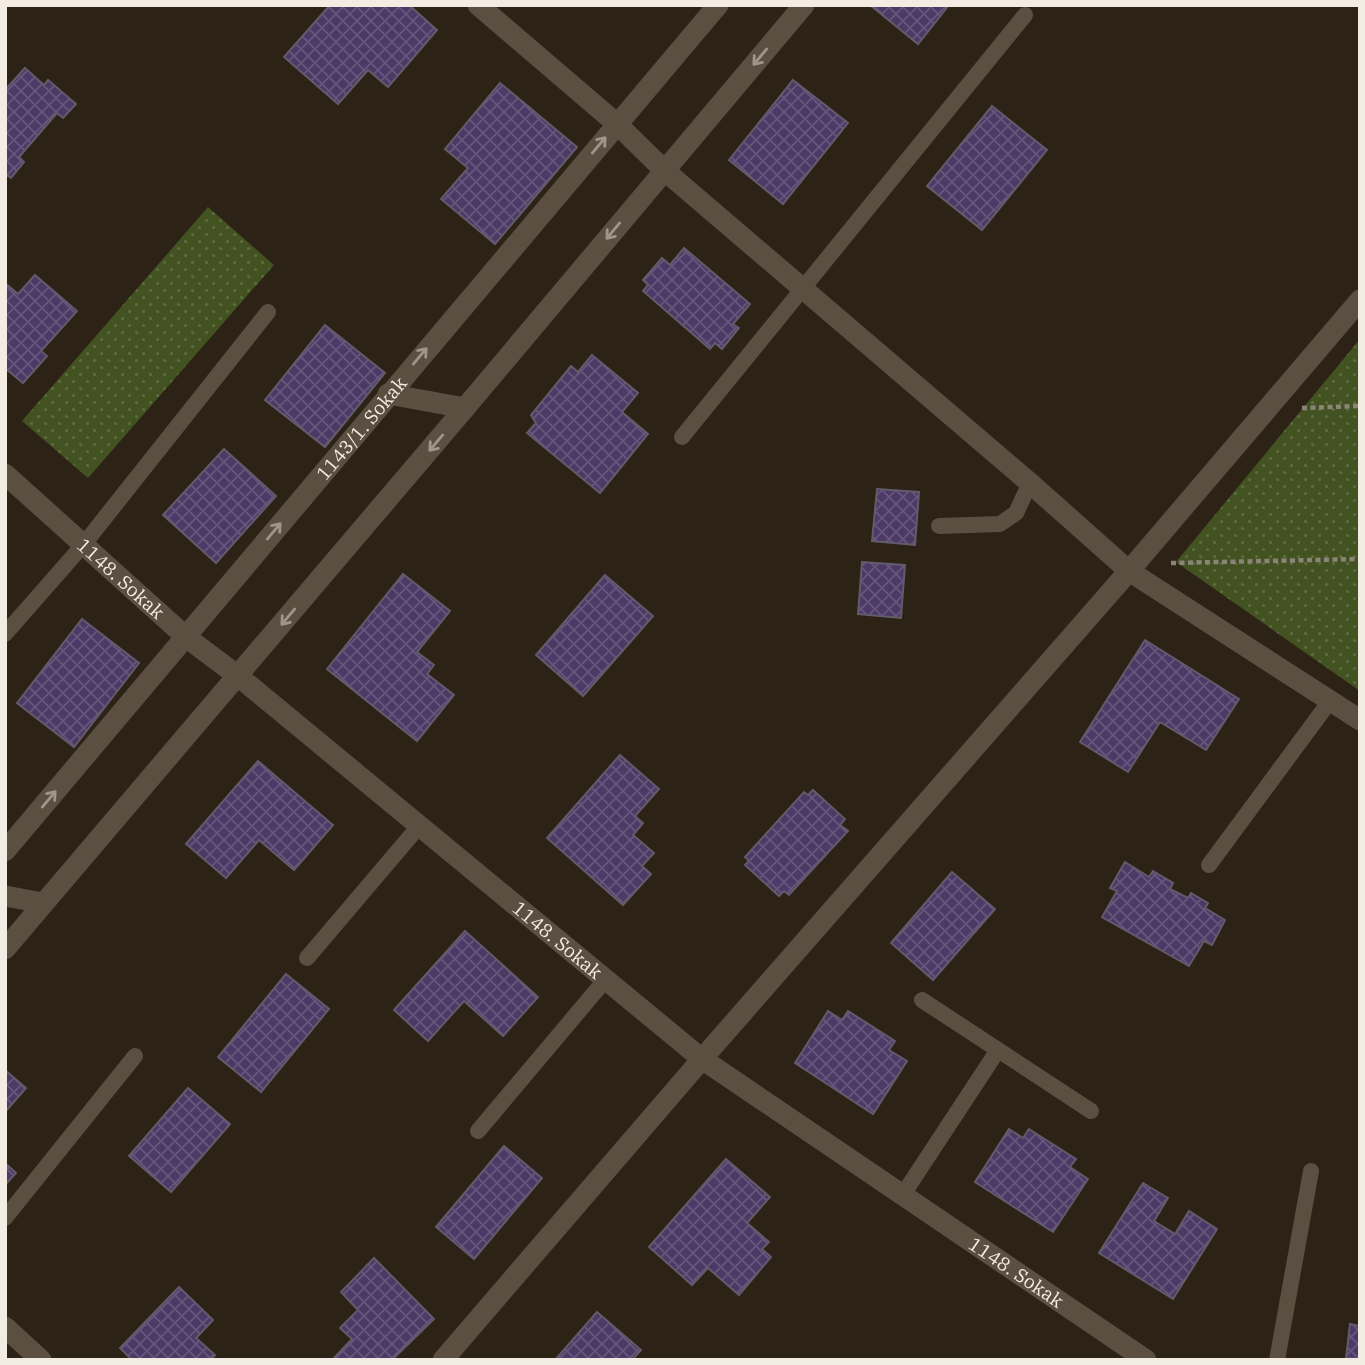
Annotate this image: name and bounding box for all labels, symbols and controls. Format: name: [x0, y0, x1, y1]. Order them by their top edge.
one-way arrow: [752, 48, 768, 66]
one-way arrow: [591, 137, 607, 155]
one-way arrow: [605, 222, 621, 240]
one-way arrow: [413, 348, 428, 366]
street label: 1143/1. Sokak: [311, 371, 412, 485]
one-way arrow: [428, 434, 443, 452]
one-way arrow: [267, 522, 282, 540]
street label: 1148. Sokak: [72, 533, 170, 624]
one-way arrow: [280, 607, 296, 625]
one-way arrow: [41, 790, 57, 808]
street label: 1148. Sokak: [508, 896, 608, 984]
street label: 1148. Sokak: [964, 1231, 1068, 1313]

